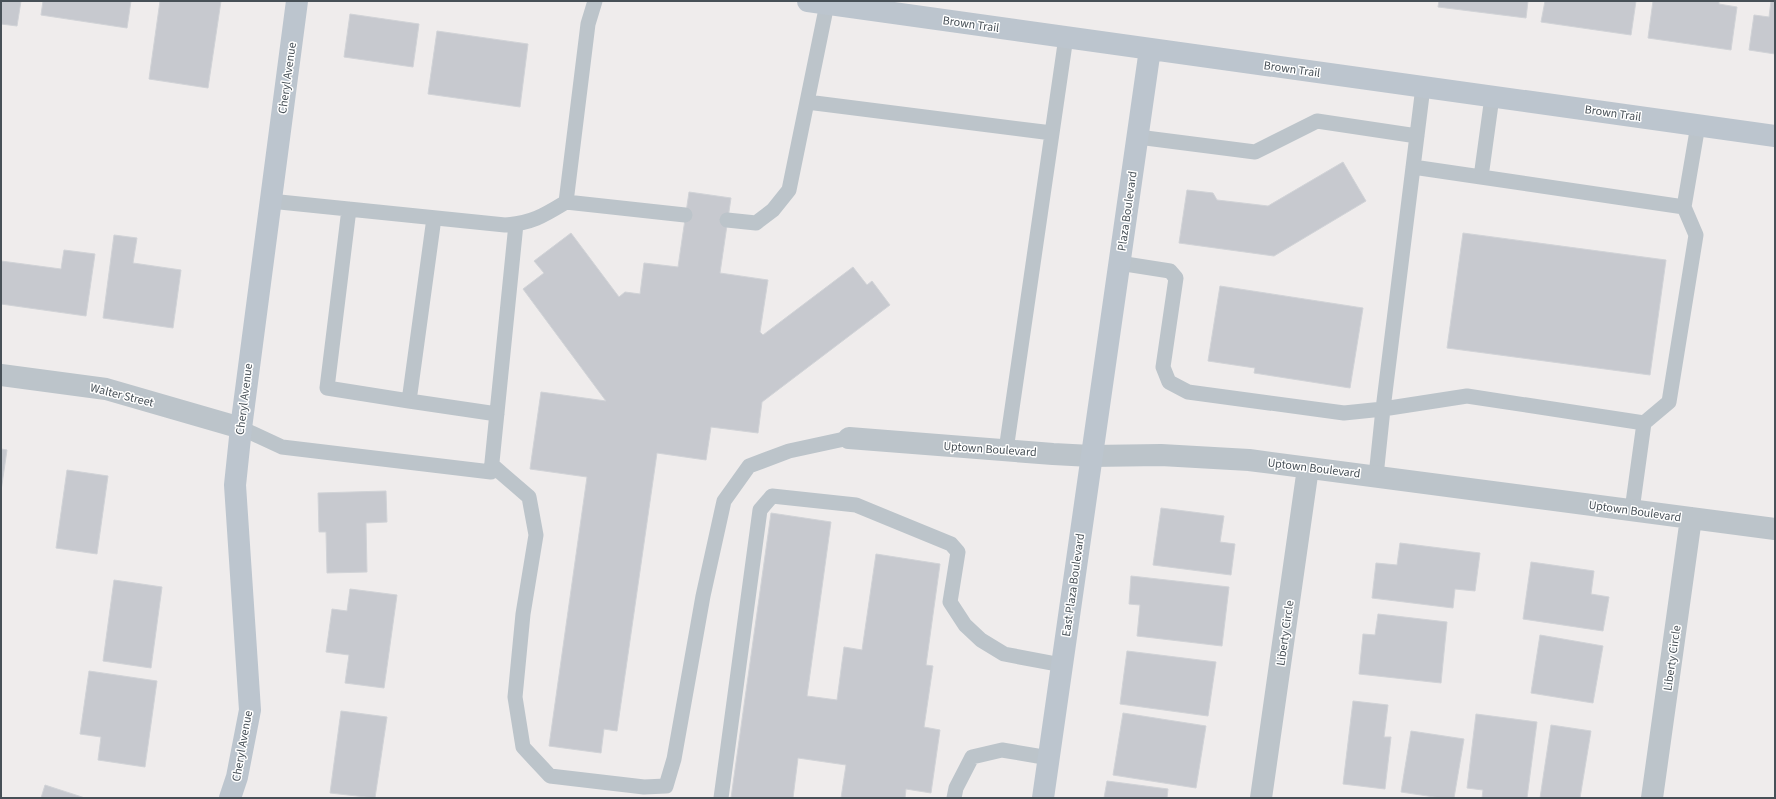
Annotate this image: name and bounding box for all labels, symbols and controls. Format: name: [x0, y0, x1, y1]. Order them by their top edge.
street label: Brown Trail: [942, 12, 1000, 37]
street label: Cheryl Avenue: [274, 41, 301, 115]
street label: Brown Trail: [1263, 57, 1321, 82]
street label: Brown Trail: [1584, 101, 1642, 126]
street label: Plaza Boulevard: [1113, 170, 1142, 252]
street label: Cheryl Avenue: [232, 362, 257, 436]
street label: Walter Street: [88, 379, 155, 412]
street label: Uptown Boulevard: [943, 438, 1037, 461]
street label: Uptown Boulevard: [1267, 454, 1361, 483]
street label: Uptown Boulevard: [1587, 497, 1682, 526]
street label: East Plaza Boulevard: [1058, 532, 1089, 638]
street label: Liberty Circle: [1272, 599, 1299, 667]
street label: Liberty Circle: [1659, 624, 1686, 692]
street label: Cheryl Avenue: [228, 709, 257, 783]

